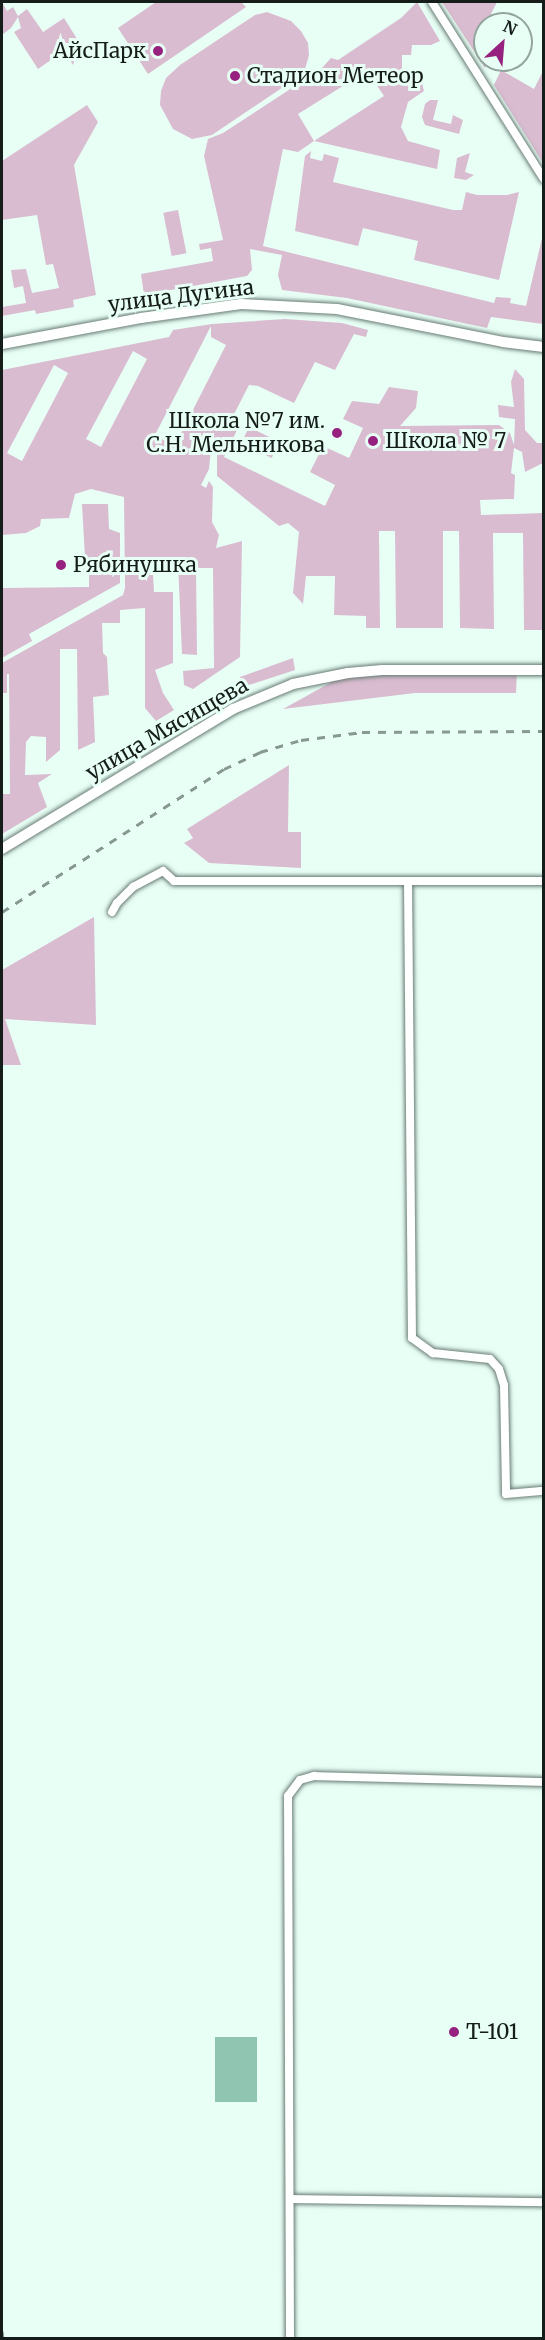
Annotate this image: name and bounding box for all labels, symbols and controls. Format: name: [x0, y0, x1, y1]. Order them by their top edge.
north arrow: [473, 12, 533, 72]
text: N: [500, 16, 520, 39]
place label: АйсПарк: [53, 38, 146, 64]
marker: АйсПарк: [151, 44, 165, 58]
place label: Стадион Метеор: [247, 63, 424, 89]
marker: Стадион Метеор: [228, 69, 242, 83]
street label: улица Дугина: [107, 275, 255, 317]
place label: Школа №7 им. С.Н. Мельникова: [146, 408, 325, 458]
marker: Школа №7 им. С.Н. Мельникова: [330, 426, 344, 440]
place label: Школа № 7: [385, 428, 506, 454]
marker: Школа № 7: [366, 434, 380, 448]
place label: Рябинушка: [73, 552, 197, 578]
marker: Рябинушка: [54, 558, 68, 572]
street label: улица Мясищева: [82, 672, 252, 786]
place label: Т-101: [466, 2019, 518, 2045]
marker: Т-101: [447, 2025, 461, 2039]

